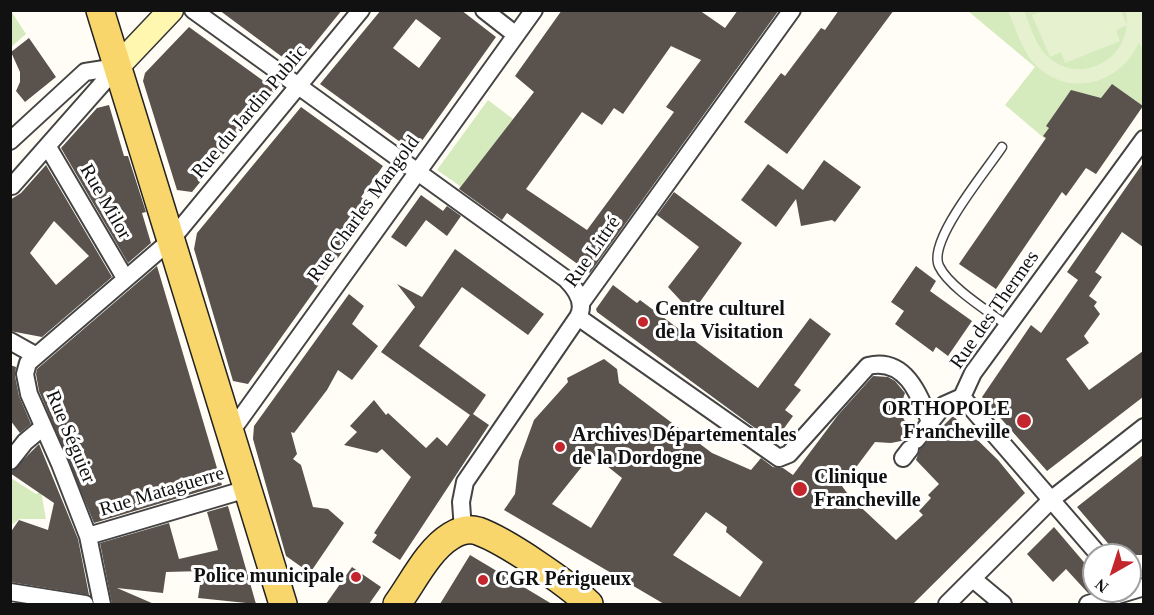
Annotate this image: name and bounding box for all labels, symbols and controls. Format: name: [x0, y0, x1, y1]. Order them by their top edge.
street label: Rue du Jardin Public: [187, 40, 313, 184]
street label: Rue Charles Mangold: [303, 131, 425, 287]
street label: Rue Milor: [74, 160, 136, 244]
street label: Rue Littré: [560, 212, 626, 292]
street label: Rue des Thermes: [945, 246, 1045, 374]
place label: Centre culturel de la Visitation: [655, 298, 785, 345]
marker: Centre culturel de la Visitation: [636, 315, 650, 329]
street label: Rue Séguier: [40, 387, 100, 487]
place label: ORTHOPOLE Francheville: [882, 398, 1010, 445]
marker: ORTHOPOLE Francheville: [1015, 412, 1033, 430]
place label: Archives Départementales de la Dordogne: [572, 424, 797, 471]
marker: Archives Départementales de la Dordogne: [553, 440, 567, 454]
street label: Rue Mataguerre: [97, 462, 227, 522]
place label: Clinique Francheville: [814, 466, 921, 513]
marker: Clinique Francheville: [791, 480, 809, 498]
north arrow: [1082, 543, 1142, 603]
place label: Police municipale: [193, 565, 344, 589]
place label: CGR Périgueux: [495, 568, 631, 592]
marker: Police municipale: [349, 570, 363, 584]
marker: CGR Périgueux: [476, 573, 490, 587]
text: N: [1092, 576, 1111, 596]

